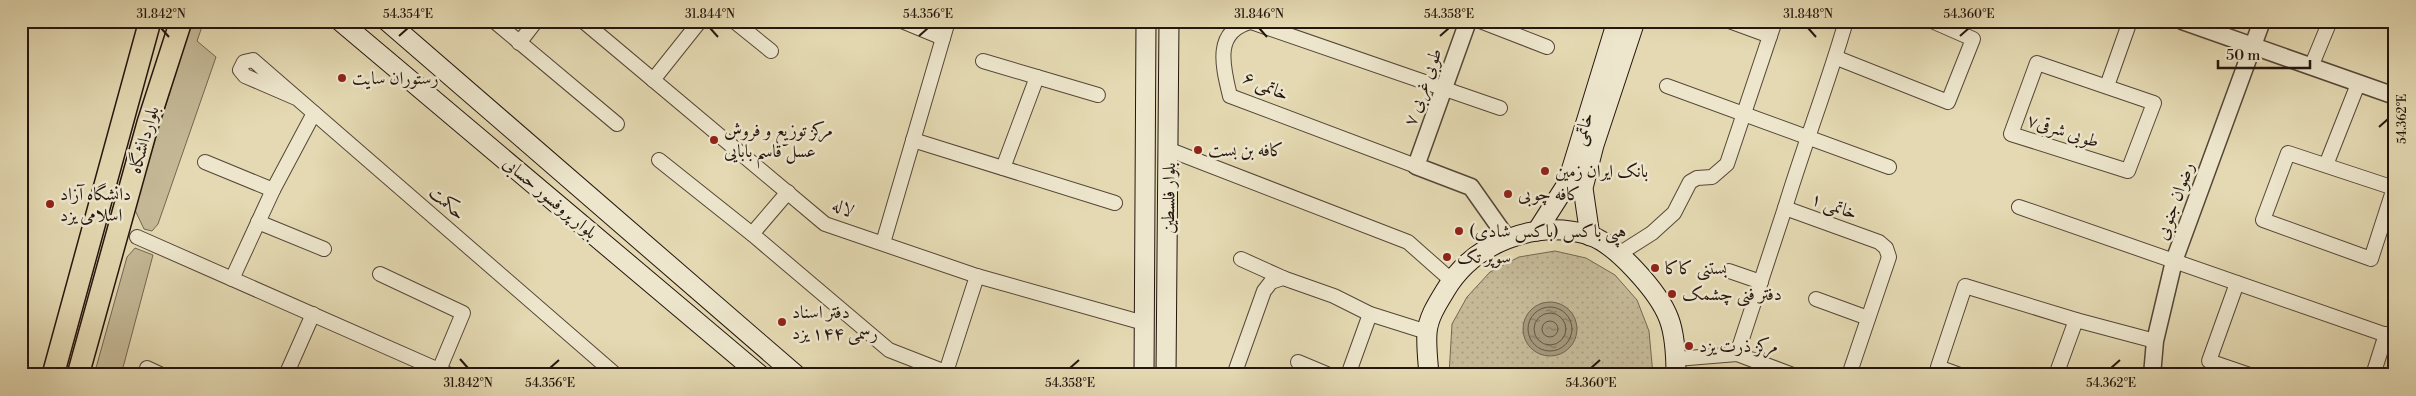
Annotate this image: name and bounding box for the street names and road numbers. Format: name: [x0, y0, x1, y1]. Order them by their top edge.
street label: طوبی غربی ۷: [1398, 45, 1449, 129]
street label: خاتمی ۶: [1240, 66, 1292, 106]
street label: بلواردانشگاه: [122, 103, 165, 176]
street label: طوبی شرقی۷: [2024, 109, 2102, 154]
street label: خاتمی: [1567, 110, 1599, 148]
street label: بلوار پروفسور حسابی: [497, 152, 602, 245]
street label: رضوان جنوبی: [2150, 159, 2201, 243]
street label: بلوار فلسطین: [1157, 162, 1181, 234]
street label: حکمت: [424, 181, 470, 225]
street label: خاتمی ۱: [1808, 187, 1860, 225]
street label: لاله: [829, 193, 857, 223]

